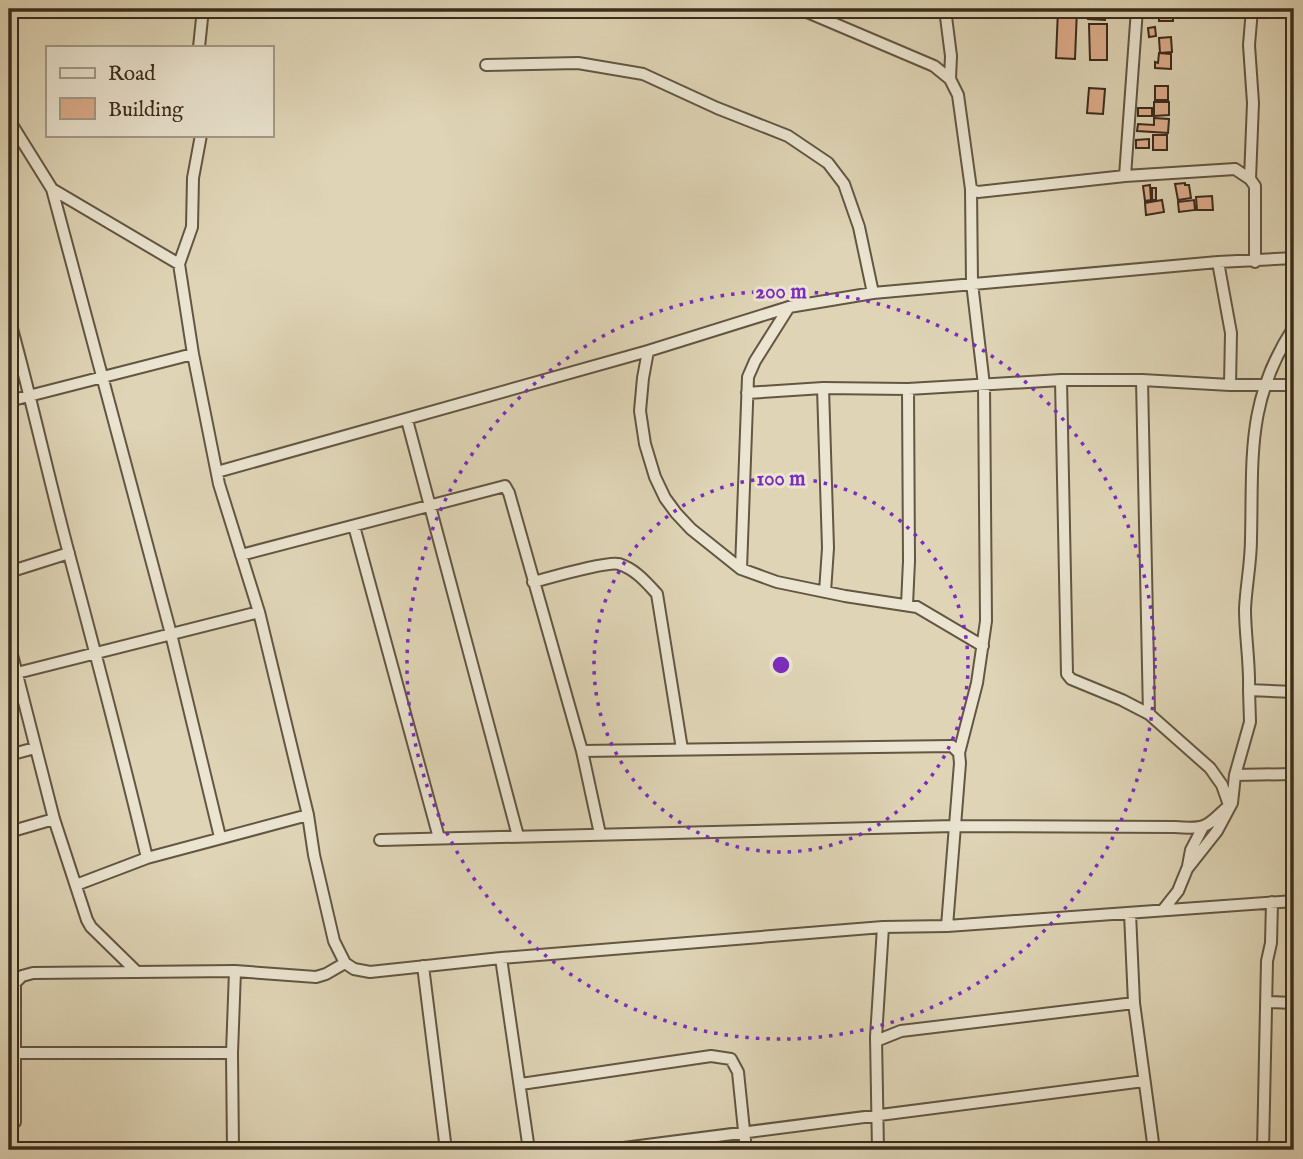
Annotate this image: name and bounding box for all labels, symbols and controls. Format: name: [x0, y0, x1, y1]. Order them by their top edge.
legend: [46, 46, 273, 136]
text: Road: [108, 61, 156, 88]
text: Building: [108, 97, 184, 124]
text: 200 m: [755, 279, 807, 306]
text: 100 m: [756, 466, 806, 493]
centre of rings: [769, 653, 793, 677]

